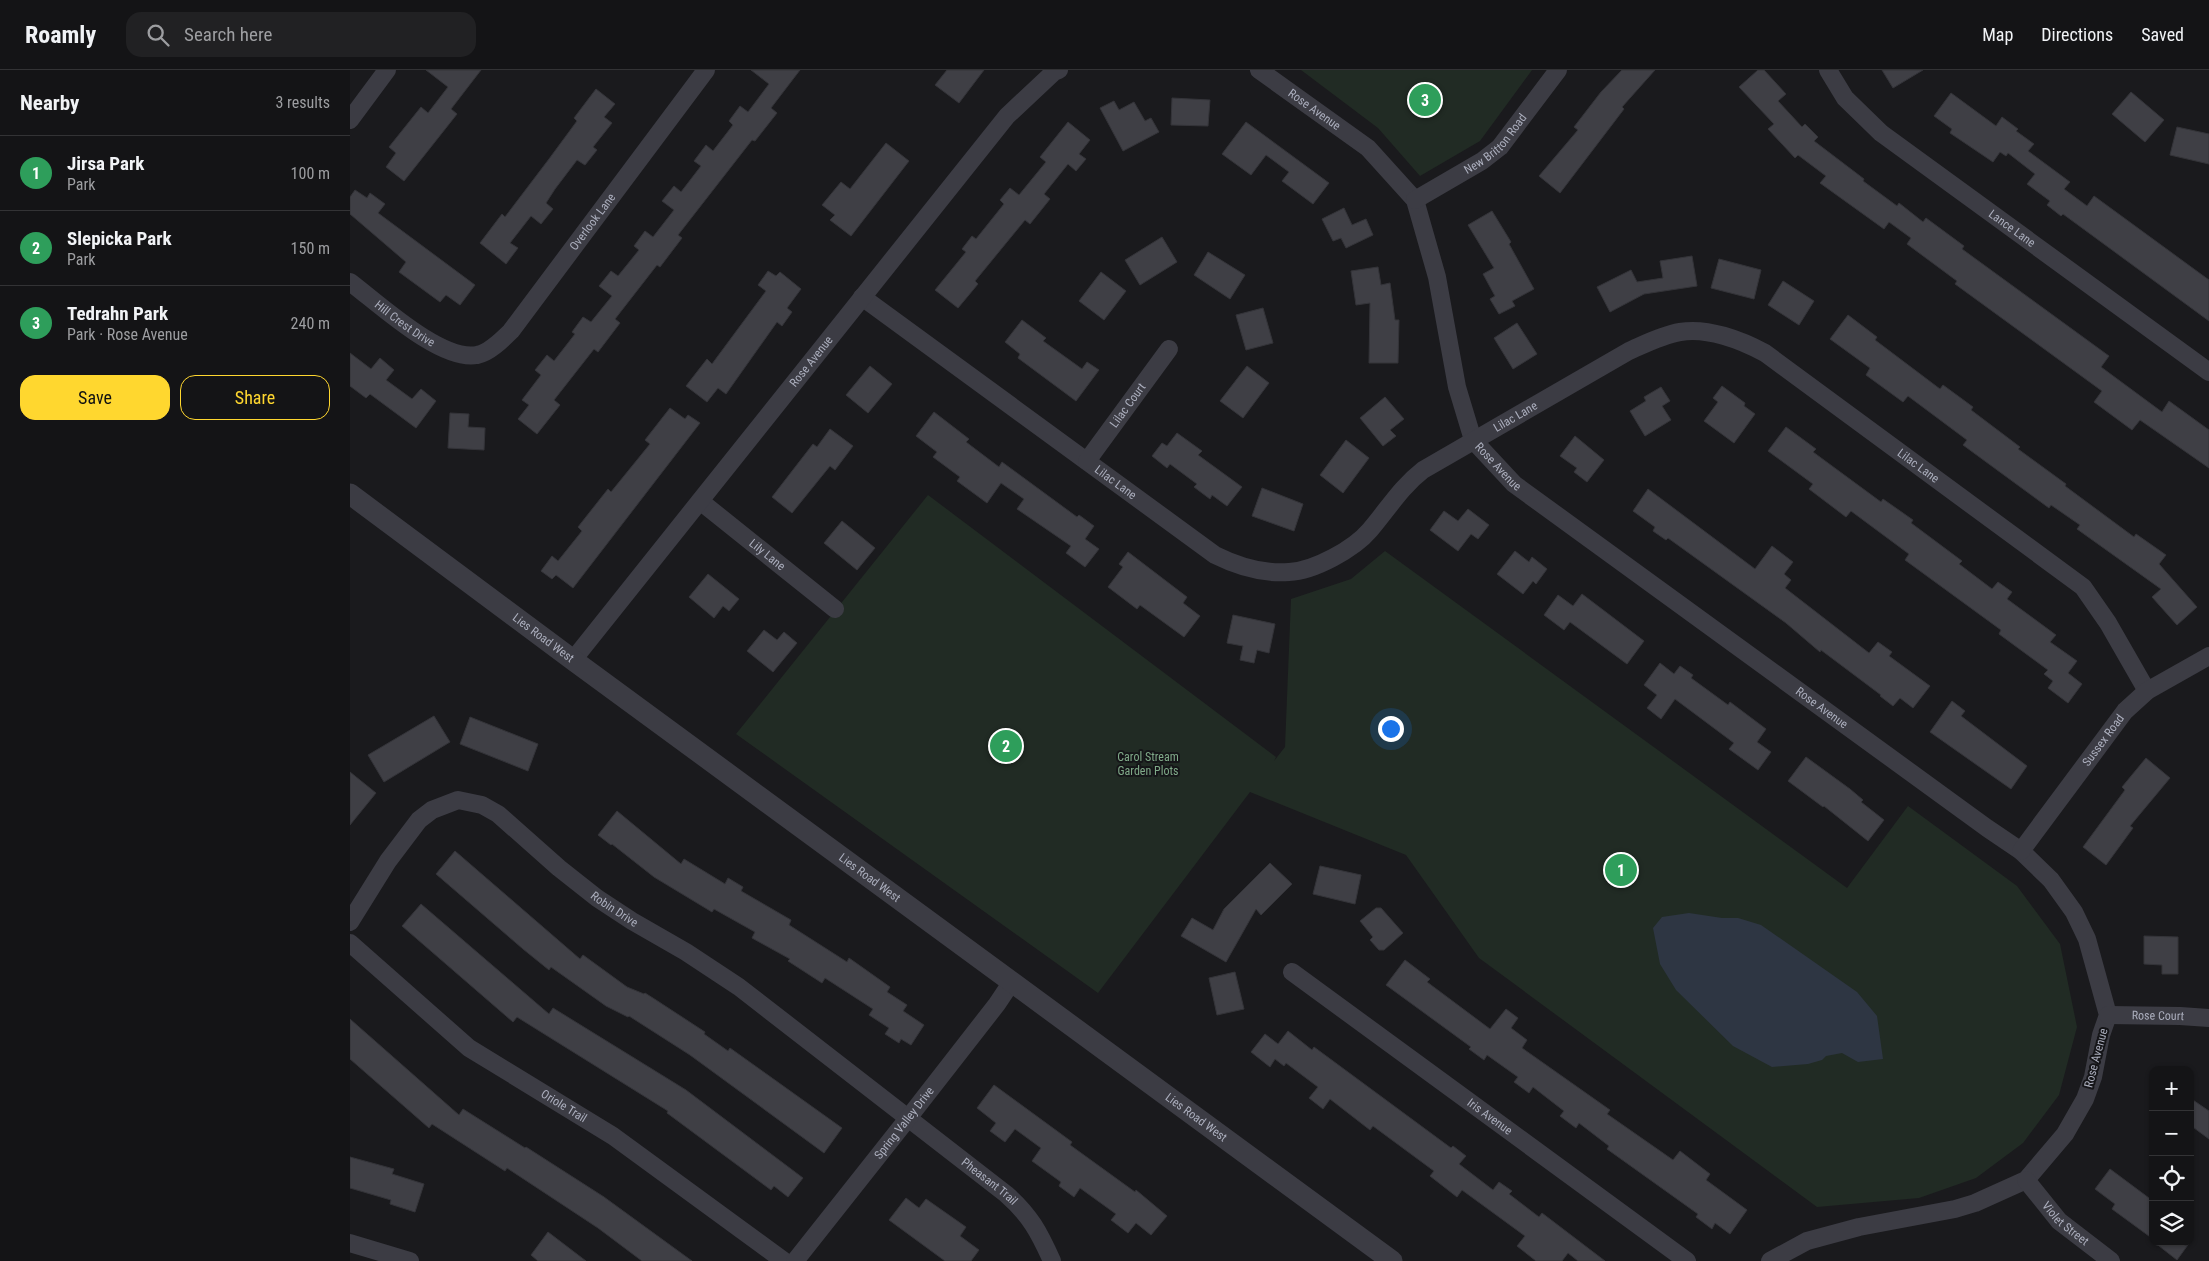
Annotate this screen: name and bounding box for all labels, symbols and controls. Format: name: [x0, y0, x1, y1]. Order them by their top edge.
search box: [126, 12, 476, 57]
text: Roamly: [25, 21, 96, 49]
icon: search: [144, 21, 172, 49]
text: Search here: [184, 23, 272, 46]
text: Map: [1982, 24, 2013, 45]
text: Directions: [2041, 24, 2113, 45]
text: Saved: [2141, 24, 2184, 45]
pin: 3: [1409, 81, 1441, 119]
street label: Rose Avenue: [1285, 86, 1343, 133]
text: Nearby: [20, 91, 79, 115]
text: 3 results: [275, 93, 330, 112]
street label: New Britton Road: [1461, 111, 1530, 177]
text: Jirsa Park: [67, 152, 144, 175]
text: 1: [32, 164, 40, 183]
text: 100 m: [291, 164, 330, 183]
text: Park: [67, 175, 96, 194]
street label: Overlook Lane: [567, 190, 619, 253]
street label: Lance Lane: [1986, 207, 2038, 250]
text: Slepicka Park: [67, 227, 172, 250]
text: 2: [32, 239, 40, 258]
text: 150 m: [291, 239, 330, 258]
text: Park: [67, 250, 96, 269]
street label: Hill Crest Drive: [372, 298, 438, 350]
text: Tedrahn Park: [67, 302, 168, 325]
text: 3: [32, 314, 40, 333]
text: 240 m: [291, 314, 330, 333]
text: Park · Rose Avenue: [67, 325, 188, 344]
street label: Rose Avenue: [787, 333, 836, 390]
button: Save: [20, 375, 170, 420]
button: Share: [180, 375, 330, 420]
street label: Lilac Court: [1107, 380, 1149, 430]
street label: Lilac Lane: [1491, 398, 1540, 435]
street label: Rose Avenue: [1472, 440, 1524, 494]
street label: Lilac Lane: [1895, 446, 1942, 486]
street label: Lilac Lane: [1092, 462, 1139, 502]
street label: Lily Lane: [746, 536, 788, 574]
street label: Lies Road West: [510, 611, 577, 666]
street label: Rose Avenue: [1793, 684, 1851, 732]
street label: Sussex Road: [2080, 712, 2127, 769]
your location: [1378, 716, 1404, 742]
pin: 2: [990, 727, 1022, 765]
park label: Carol Stream Garden Plots: [1117, 750, 1179, 778]
street label: Lies Road West: [836, 851, 904, 905]
pin: 1: [1605, 851, 1637, 889]
street label: Robin Drive: [588, 889, 641, 930]
street label: Rose Court: [2132, 1008, 2185, 1023]
street label: Rose Avenue: [2081, 1026, 2111, 1089]
map controls: [2149, 1066, 2194, 1246]
button: +: [2149, 1066, 2194, 1111]
street label: Spring Valley Drive: [871, 1084, 937, 1162]
street label: Oriole Trail: [539, 1087, 589, 1125]
street label: Lies Road West: [1163, 1090, 1230, 1145]
street label: Iris Avenue: [1465, 1096, 1515, 1138]
button: −: [2149, 1111, 2194, 1156]
street label: Pheasant Trail: [959, 1155, 1020, 1208]
button: locate: [2149, 1156, 2194, 1201]
street label: Violet Street: [2039, 1199, 2092, 1249]
button: layers: [2149, 1201, 2194, 1246]

